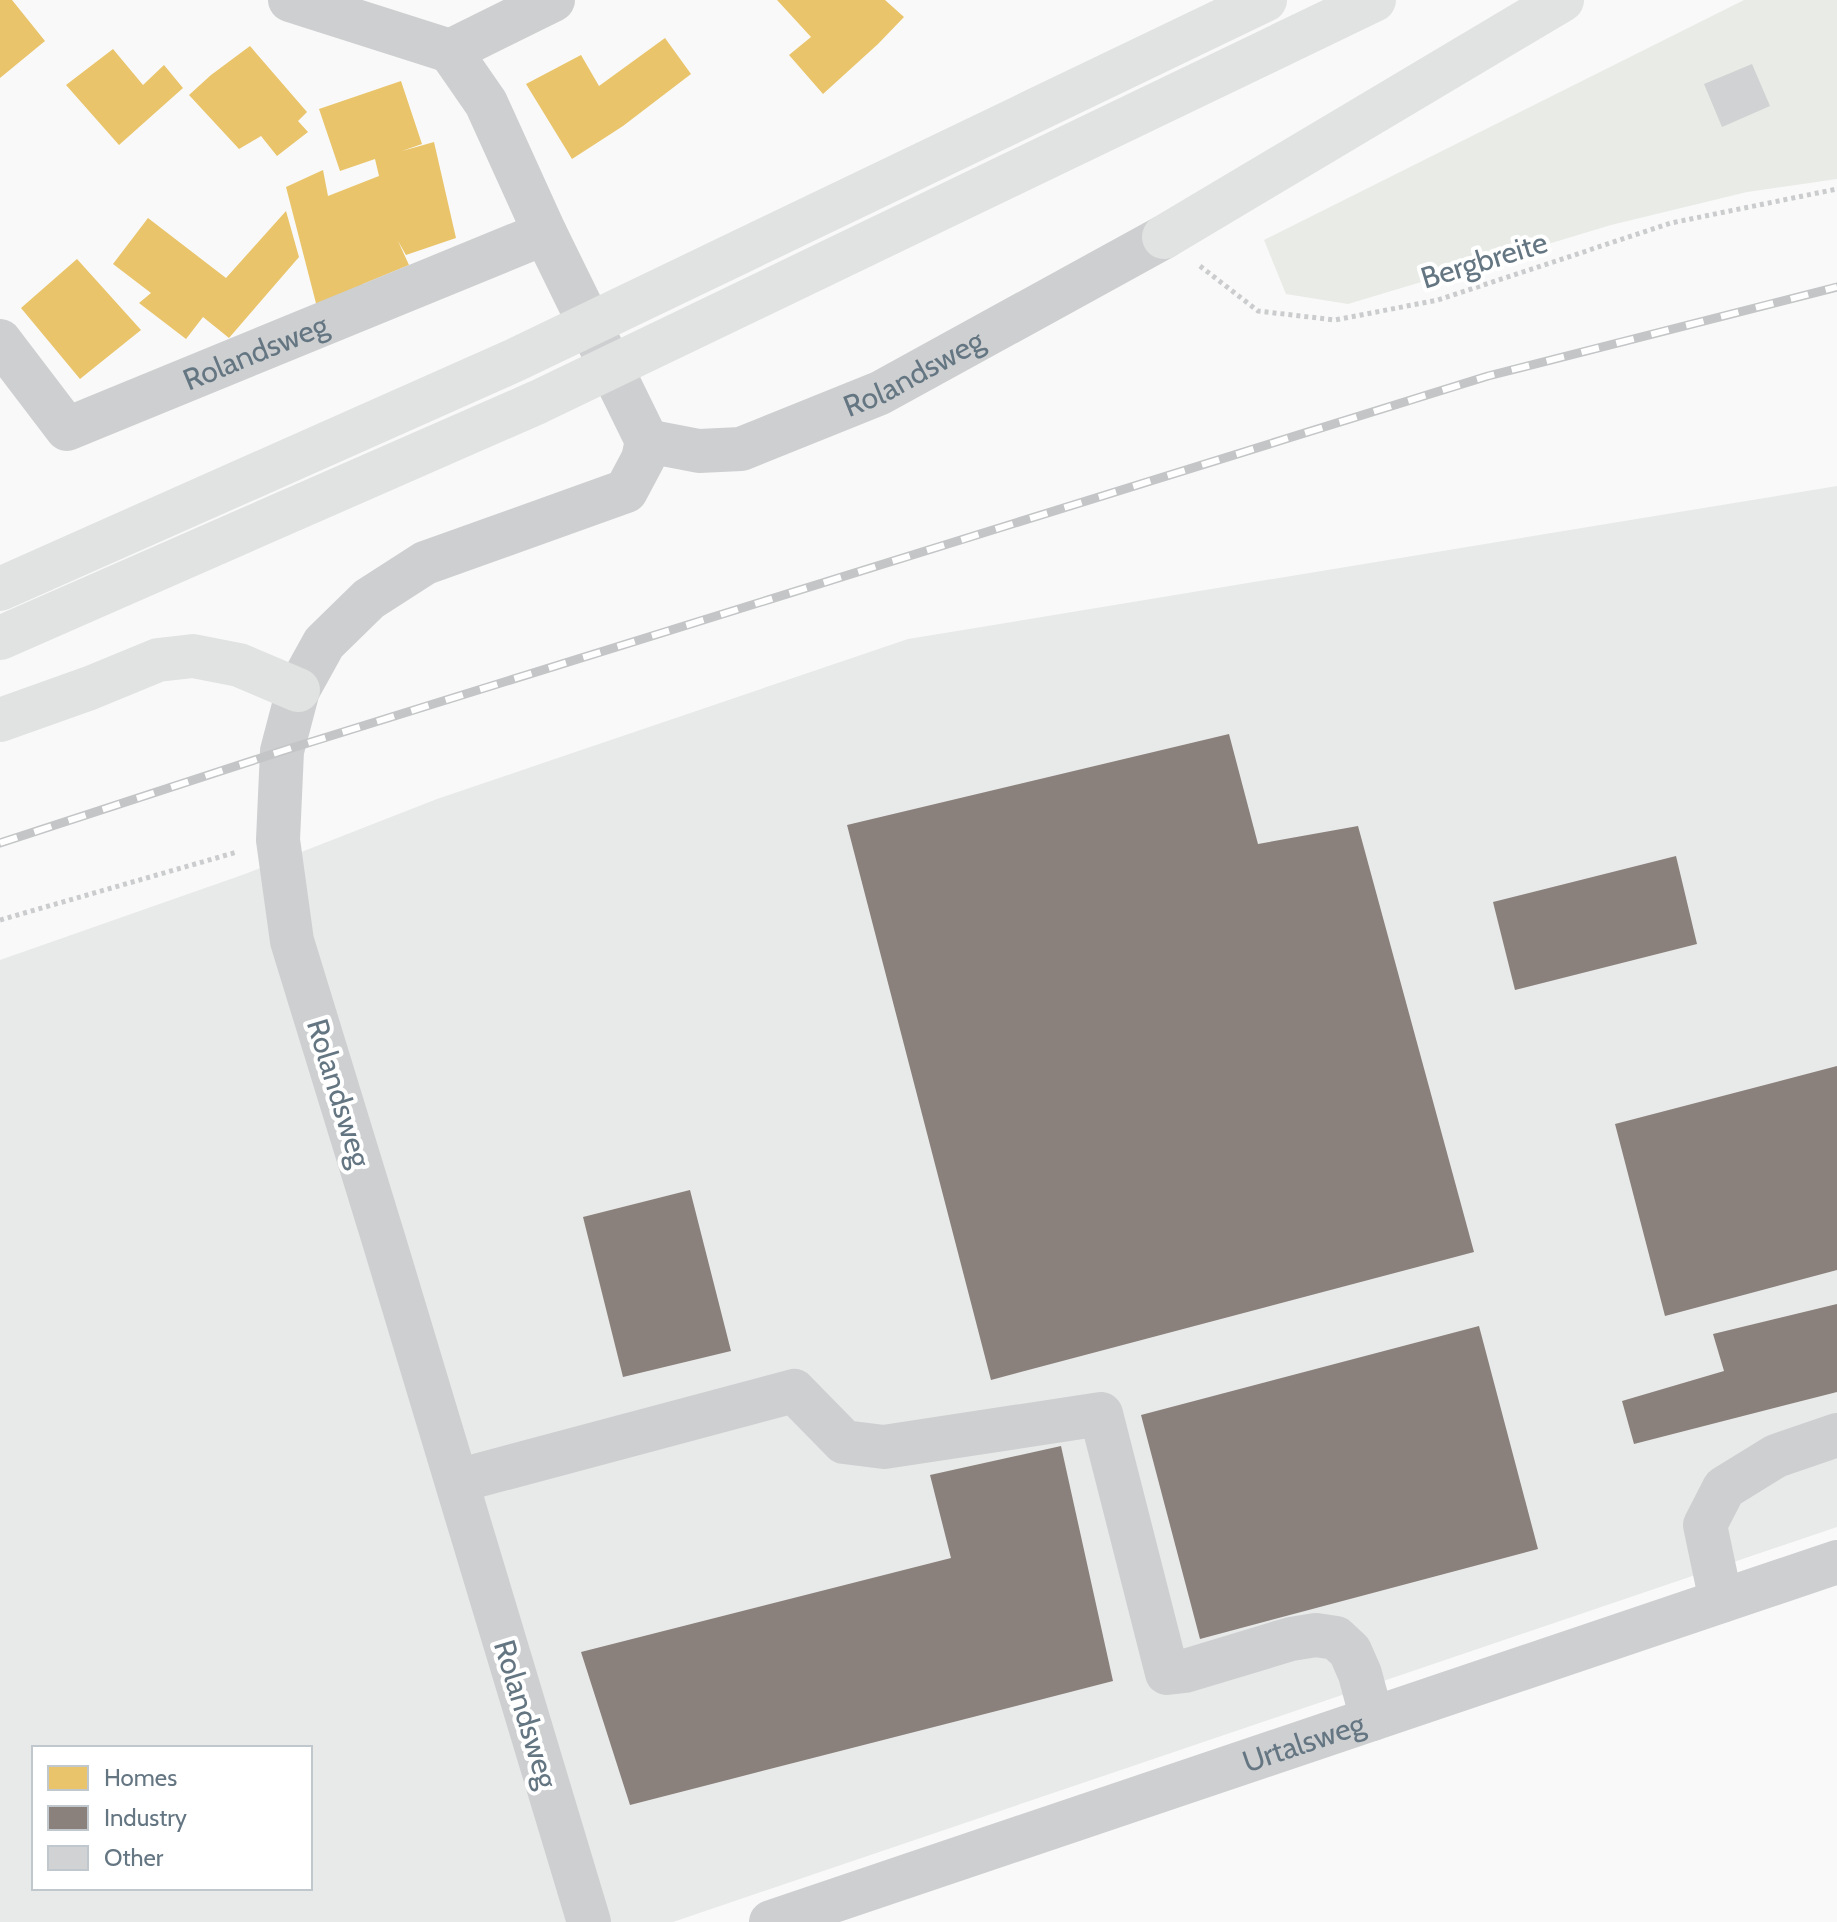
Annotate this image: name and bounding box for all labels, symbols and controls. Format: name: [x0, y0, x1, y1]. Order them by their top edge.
street label: Bergbreite: [1416, 223, 1552, 297]
street label: Rolandsweg: [177, 305, 334, 398]
street label: Rolandsweg: [838, 321, 991, 424]
street label: Rolandsweg: [299, 1014, 379, 1173]
street label: Rolandsweg: [486, 1635, 566, 1794]
street label: Urtalsweg: [1238, 1704, 1370, 1780]
legend: [32, 1746, 312, 1890]
text: Homes: [104, 1763, 177, 1792]
text: Industry: [104, 1803, 187, 1832]
text: Other: [104, 1843, 164, 1872]

